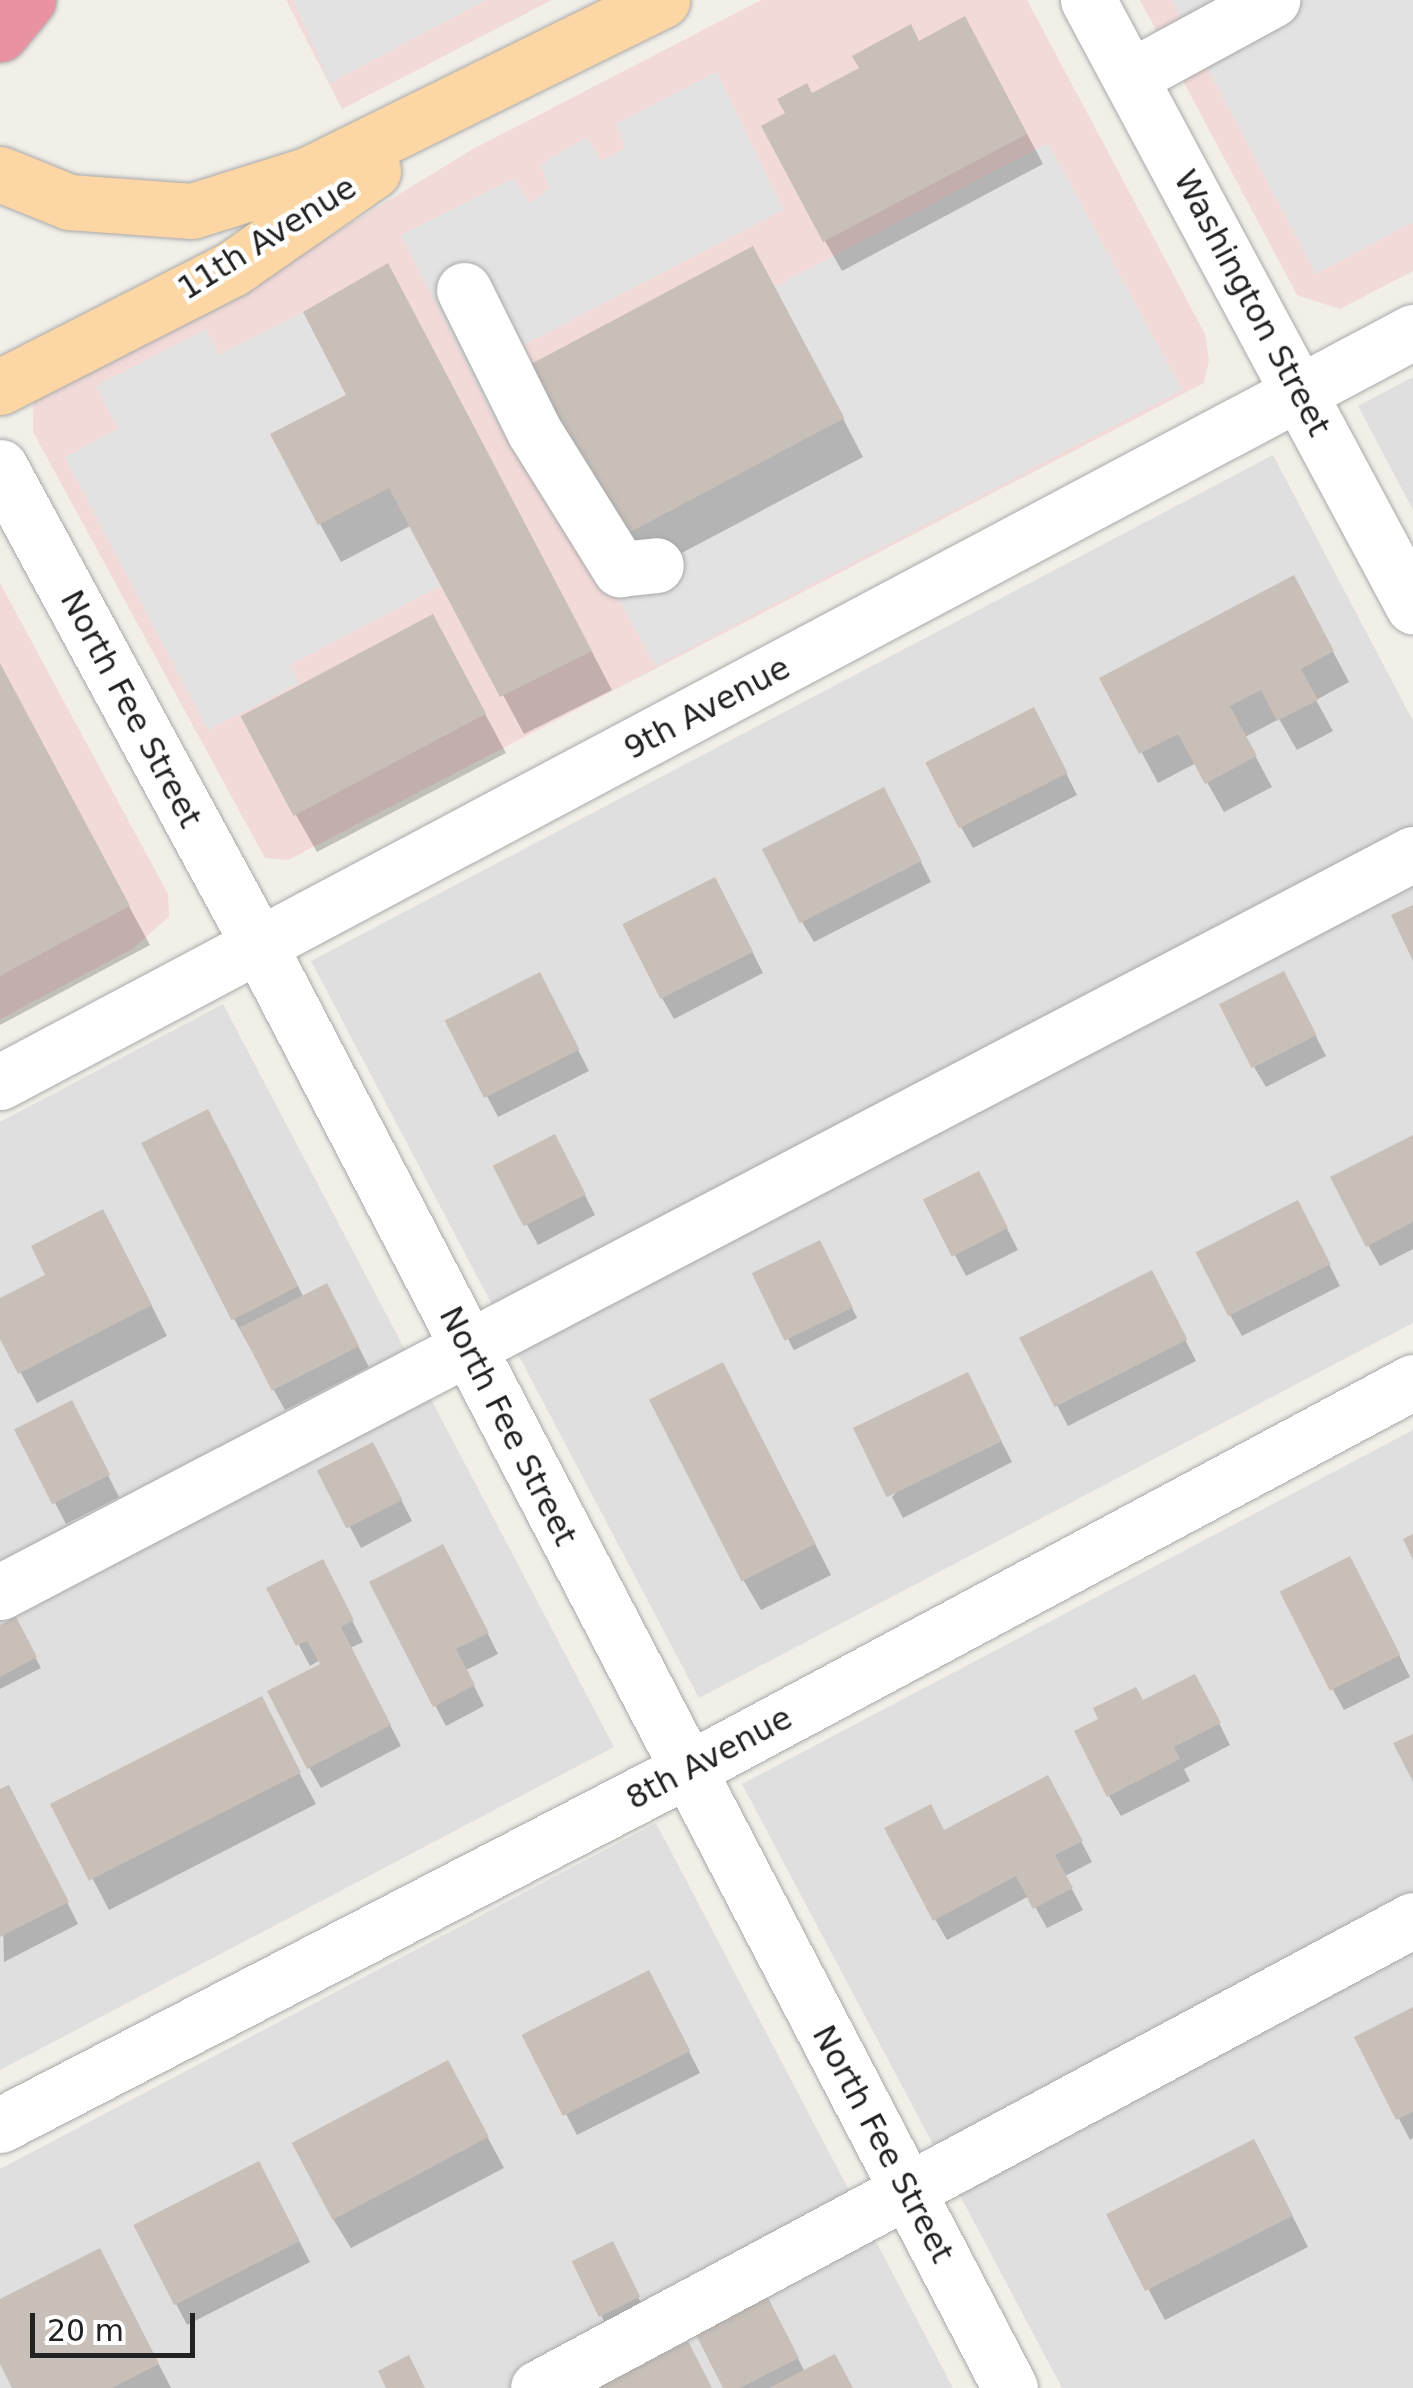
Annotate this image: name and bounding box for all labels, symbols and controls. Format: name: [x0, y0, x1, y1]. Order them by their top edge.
street label: Washington Street: [1166, 164, 1338, 442]
street label: 11th Avenue: [171, 168, 363, 308]
street label: North Fee Street: [52, 584, 210, 834]
street label: 9th Avenue: [618, 648, 796, 768]
street label: North Fee Street: [431, 1300, 585, 1552]
street label: 8th Avenue: [620, 1698, 798, 1818]
street label: North Fee Street: [804, 2019, 962, 2269]
scale bar: [35, 2293, 200, 2355]
text: 20 m: [47, 2313, 124, 2348]

